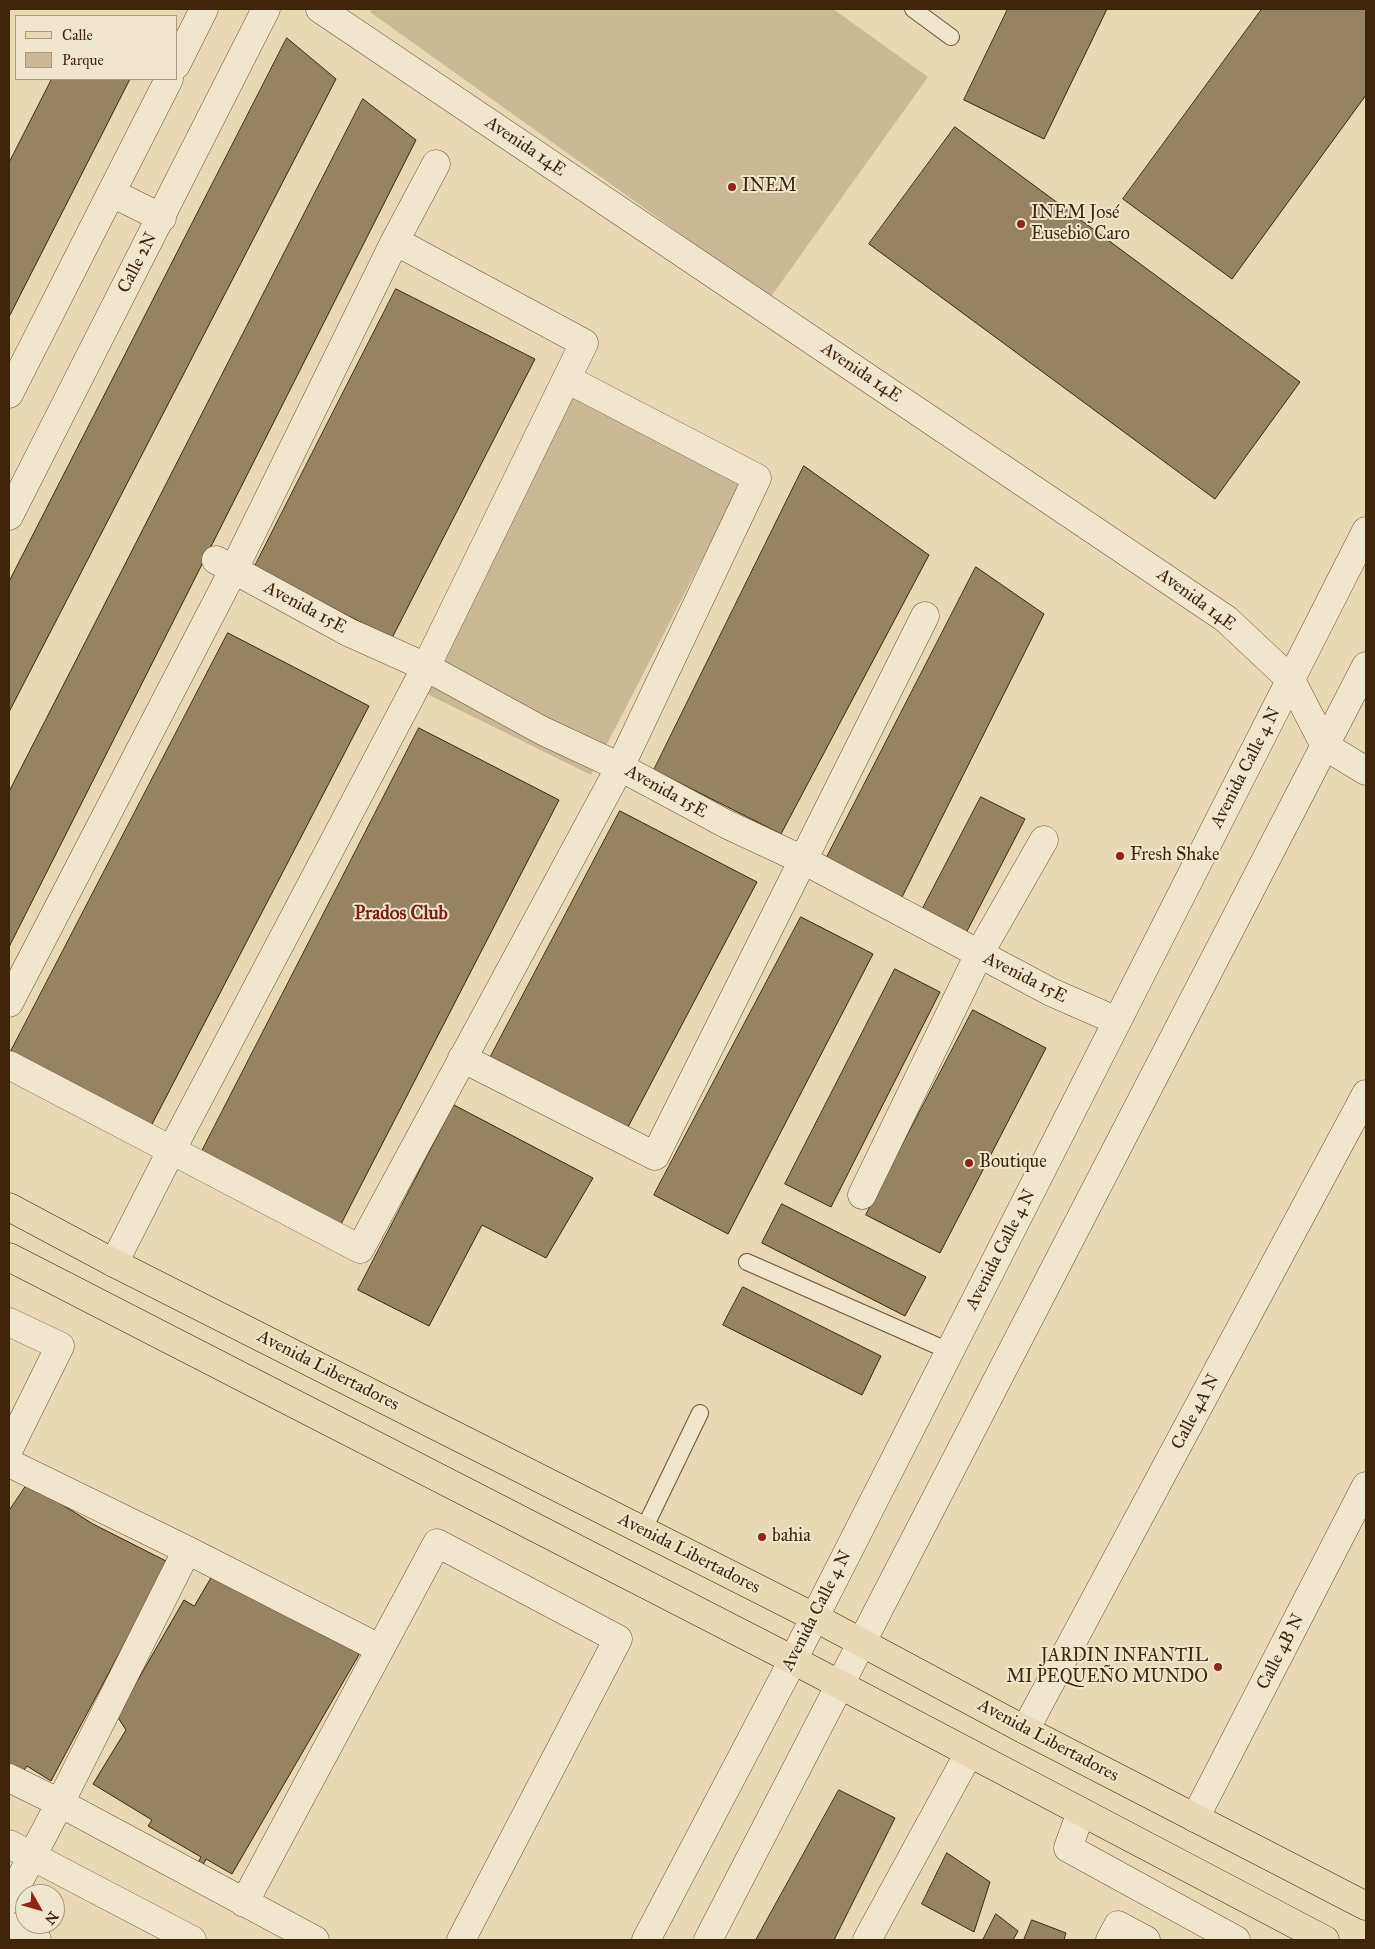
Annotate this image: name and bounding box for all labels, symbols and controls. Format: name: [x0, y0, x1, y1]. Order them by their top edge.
legend: [15, 15, 178, 80]
text: Calle: [62, 26, 93, 44]
text: Parque: [62, 51, 104, 69]
street label: Avenida 14E: [481, 112, 569, 182]
place label: INEM: [742, 176, 796, 198]
marker: INEM: [726, 181, 738, 193]
place label: INEM José Eusebio Caro: [1031, 203, 1130, 245]
marker: INEM José Eusebio Caro: [1015, 218, 1027, 230]
street label: Calle 2N: [114, 229, 162, 297]
street label: Avenida 14E: [817, 338, 905, 408]
street label: Avenida 14E: [1152, 564, 1240, 636]
street label: Avenida 15E: [260, 577, 350, 639]
street label: Avenida Calle 4 N: [1206, 704, 1286, 832]
street label: Avenida 15E: [621, 761, 711, 823]
place label: Fresh Shake: [1130, 845, 1220, 867]
marker: Fresh Shake: [1114, 850, 1126, 862]
district label: Prados Club: [354, 903, 448, 925]
street label: Avenida 15E: [980, 948, 1070, 1008]
place label: Boutique: [979, 1152, 1047, 1174]
marker: Boutique: [963, 1157, 975, 1169]
street label: Avenida Calle 4 N: [961, 1186, 1041, 1314]
street label: Avenida Libertadores: [253, 1326, 403, 1416]
street label: Calle 4A N: [1167, 1371, 1225, 1453]
street label: Avenida Libertadores: [614, 1509, 764, 1599]
place label: bahia: [772, 1526, 811, 1548]
marker: bahia: [756, 1531, 768, 1543]
street label: Avenida Calle 4 N: [777, 1547, 857, 1675]
street label: Calle 4B N: [1253, 1611, 1309, 1693]
place label: JARDIN INFANTIL MI PEQUEÑO MUNDO: [1006, 1646, 1208, 1688]
marker: JARDIN INFANTIL MI PEQUEÑO MUNDO: [1212, 1661, 1224, 1673]
street label: Avenida Libertadores: [974, 1695, 1122, 1787]
north arrow: [15, 1884, 65, 1934]
text: N: [41, 1908, 62, 1928]

